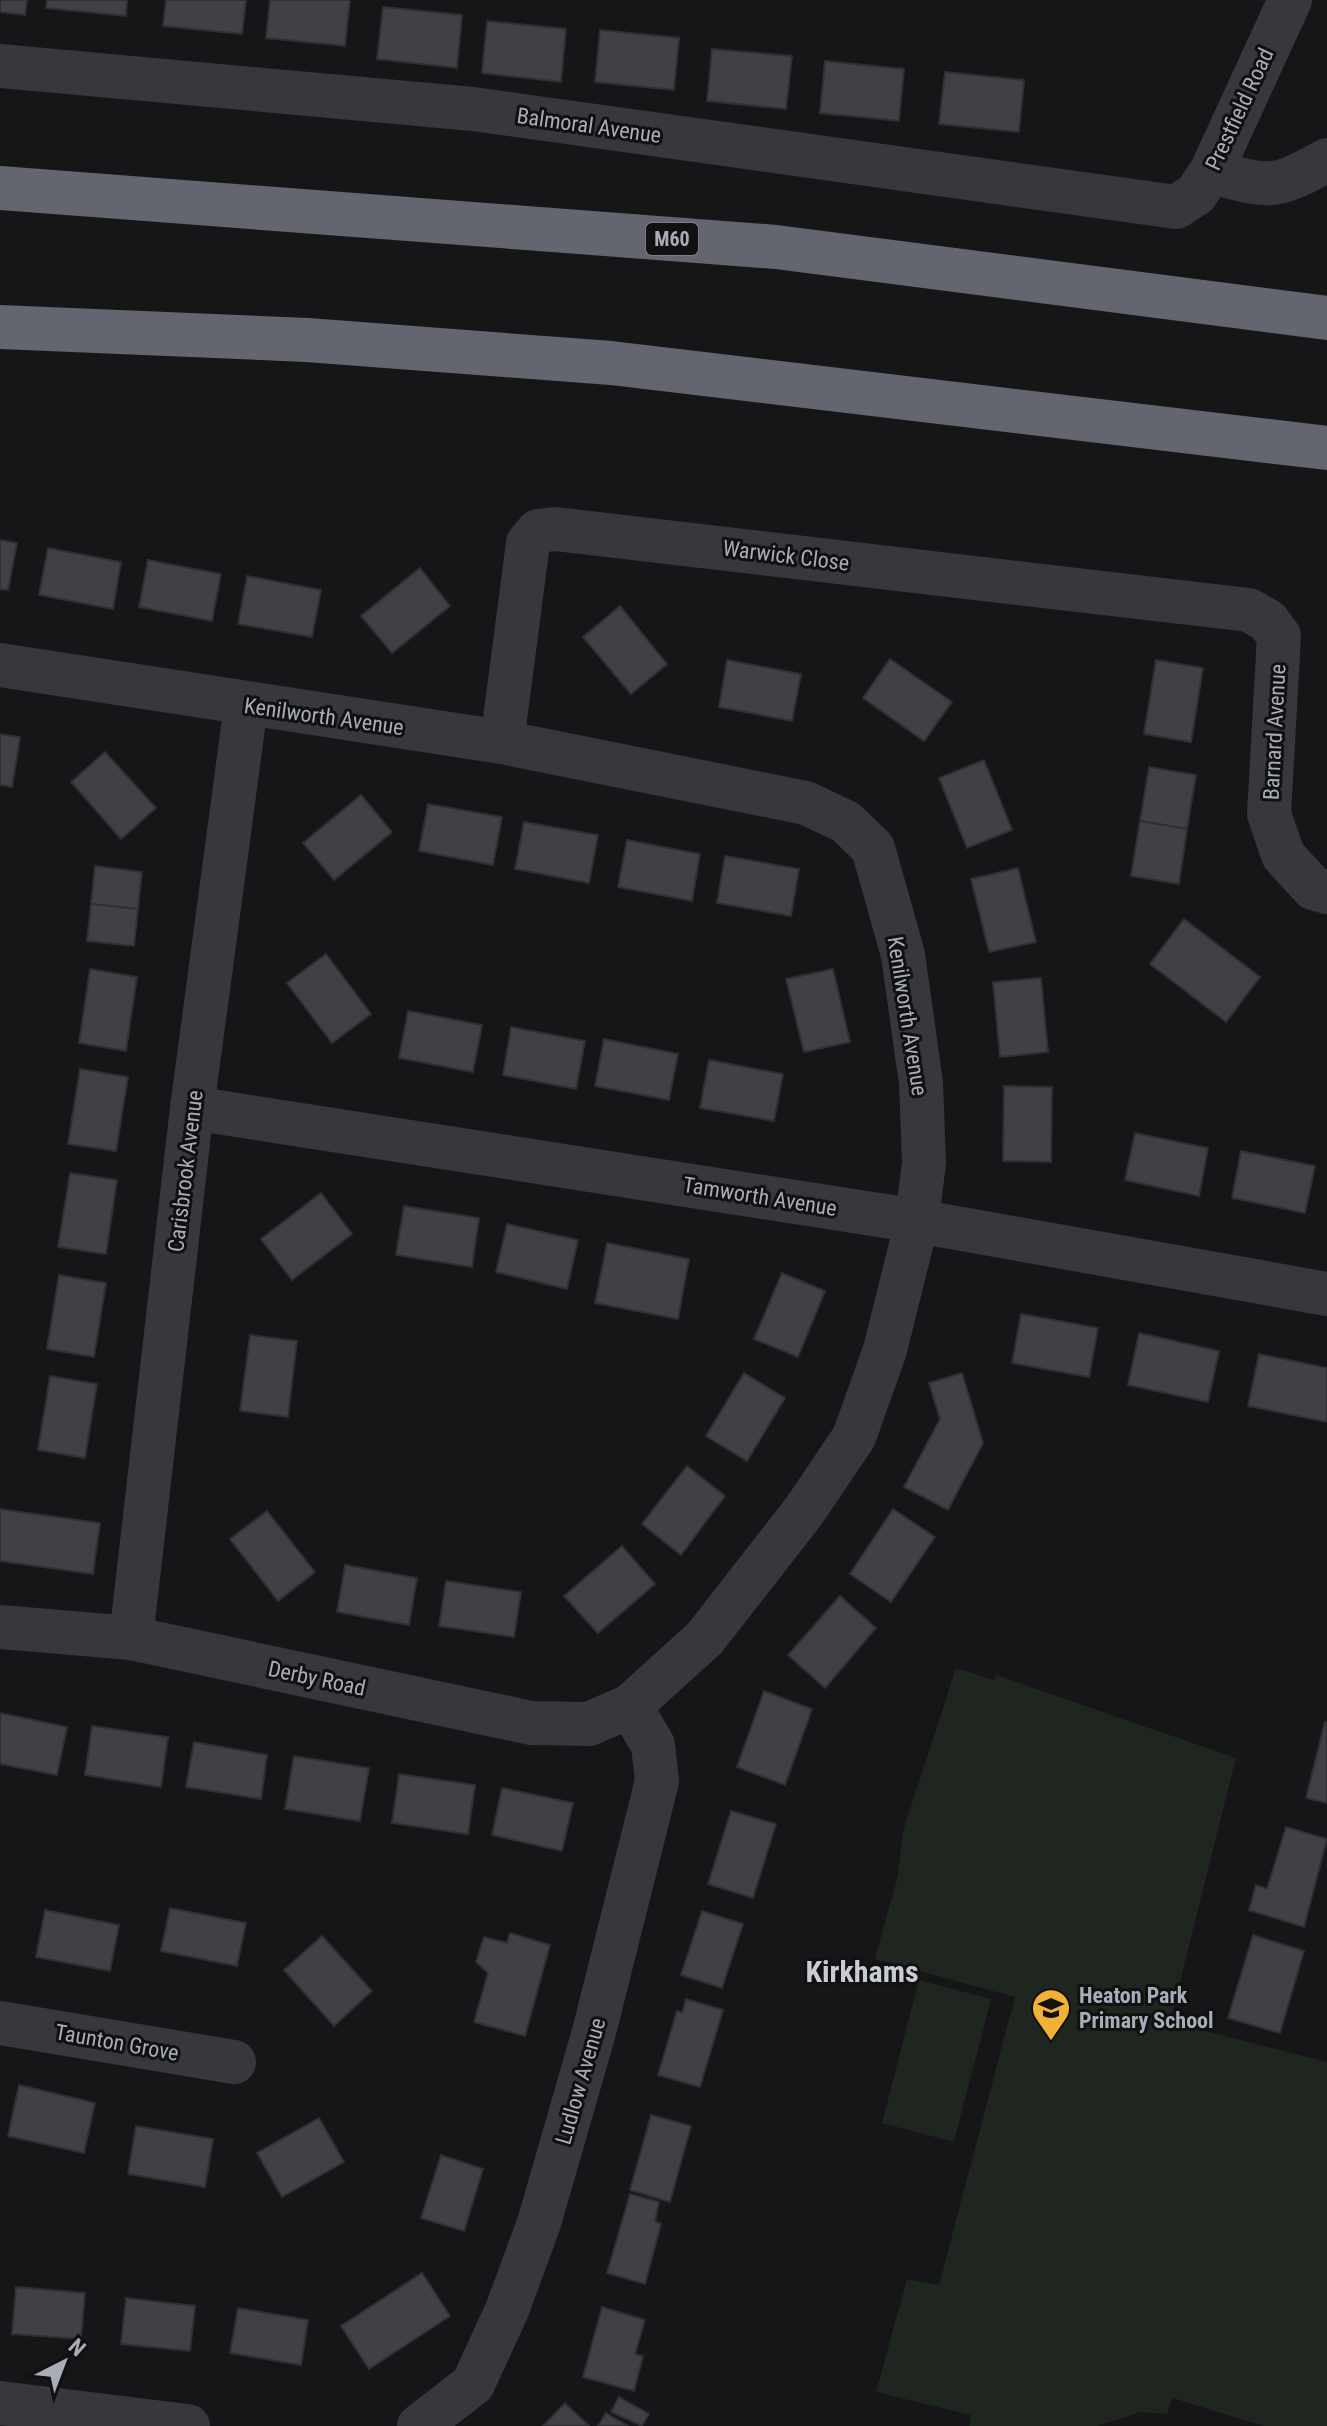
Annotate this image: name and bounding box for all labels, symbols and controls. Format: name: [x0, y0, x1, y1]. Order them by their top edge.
street label: Prestfield Road: [1200, 44, 1279, 174]
street label: Balmoral Avenue: [515, 103, 663, 148]
road number: M60: [646, 223, 698, 255]
street label: Warwick Close: [721, 535, 851, 576]
street label: Barnard Avenue: [1258, 663, 1291, 801]
street label: Kenilworth Avenue: [243, 693, 405, 740]
street label: Kenilworth Avenue: [883, 935, 932, 1097]
street label: Carisbrook Avenue: [163, 1089, 208, 1253]
street label: Tamworth Avenue: [681, 1172, 839, 1221]
street label: Derby Road: [266, 1656, 368, 1701]
district label: Kirkhams: [805, 1954, 919, 1989]
place label: Heaton Park Primary School: [1079, 1983, 1214, 2033]
school or university icon: Heaton Park Primary School: [1030, 1987, 1072, 2042]
street label: Ludlow Avenue: [551, 2015, 610, 2147]
street label: Taunton Grove: [53, 2019, 181, 2066]
north arrow: [24, 2322, 104, 2402]
text: N: [64, 2334, 90, 2361]

